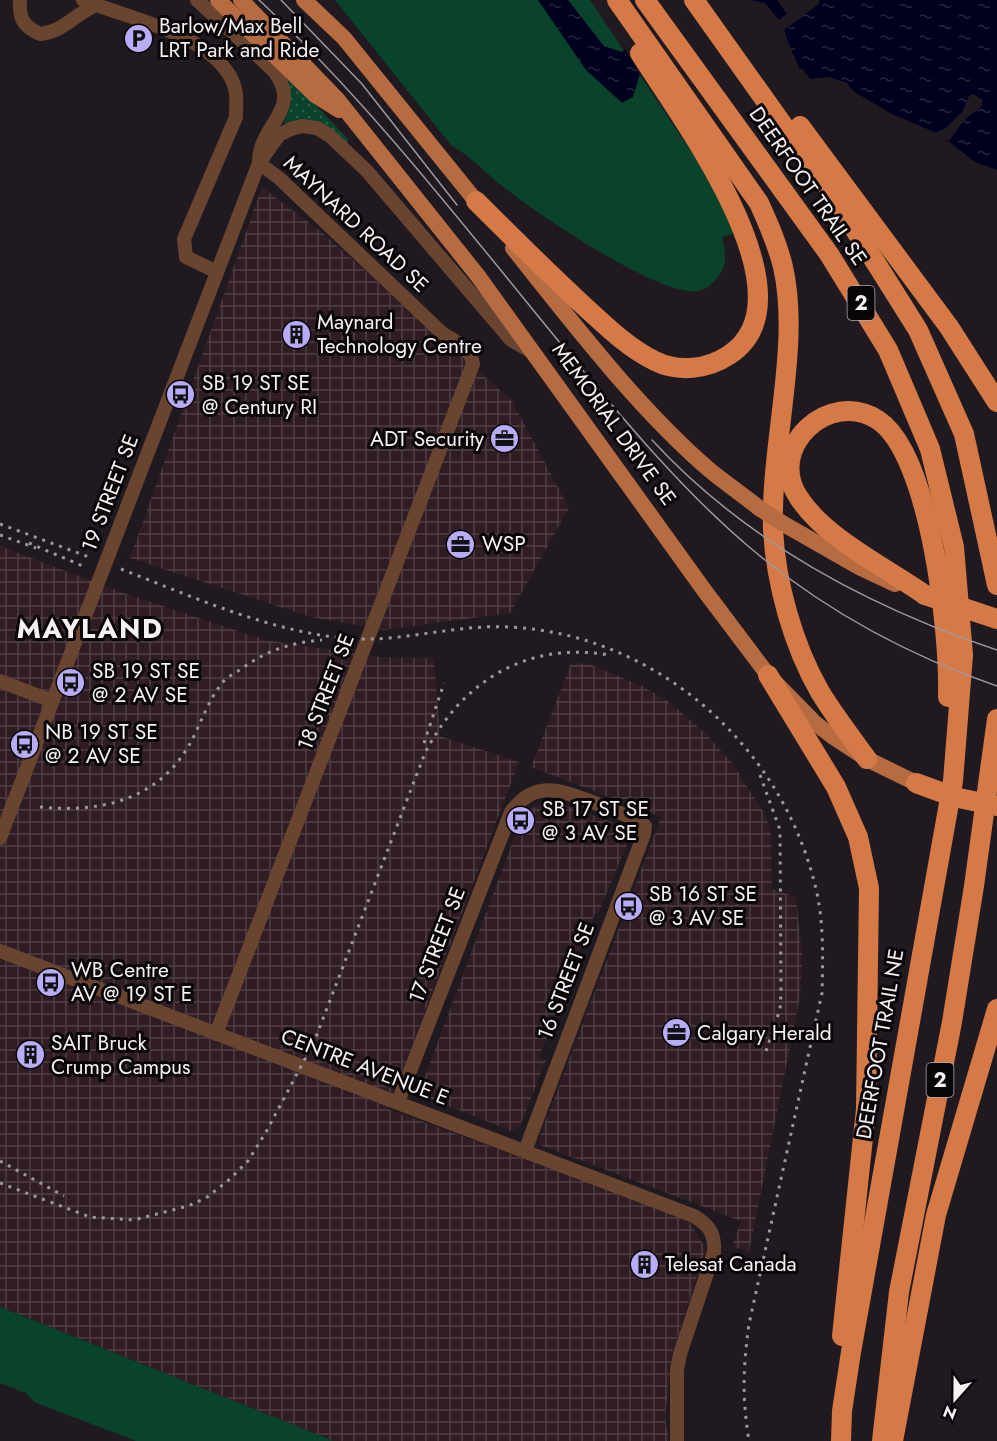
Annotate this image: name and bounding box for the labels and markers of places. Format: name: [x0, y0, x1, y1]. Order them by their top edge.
place label: Barlow/Max Bell LRT Park and Ride: [159, 11, 320, 65]
parking icon: Barlow/Max Bell LRT Park and Ride: [122, 22, 154, 54]
place label: Maynard Technology Centre: [317, 307, 482, 361]
building icon: Maynard Technology Centre: [280, 318, 312, 350]
place label: SB 19 ST SE @ Century RI: [202, 368, 317, 422]
bus stop icon: SB 19 ST SE @ Century RI: [165, 379, 197, 411]
office icon: ADT Security: [489, 423, 521, 455]
place label: ADT Security: [370, 424, 485, 454]
office icon: WSP: [445, 528, 477, 560]
place label: WSP: [482, 529, 526, 559]
place label: SB 19 ST SE @ 2 AV SE: [92, 656, 200, 710]
bus stop icon: SB 19 ST SE @ 2 AV SE: [55, 667, 87, 699]
place label: NB 19 ST SE @ 2 AV SE: [45, 717, 158, 771]
bus stop icon: NB 19 ST SE @ 2 AV SE: [8, 728, 40, 760]
place label: SB 17 ST SE @ 3 AV SE: [542, 794, 649, 848]
bus stop icon: SB 17 ST SE @ 3 AV SE: [505, 805, 537, 837]
place label: SB 16 ST SE @ 3 AV SE: [649, 879, 757, 933]
bus stop icon: SB 16 ST SE @ 3 AV SE: [612, 890, 644, 922]
place label: WB Centre AV @ 19 ST E: [71, 955, 192, 1009]
bus stop icon: WB Centre AV @ 19 ST E: [34, 966, 66, 998]
office icon: Calgary Herald: [660, 1017, 692, 1049]
place label: Calgary Herald: [697, 1018, 832, 1048]
place label: SAIT Bruck Crump Campus: [51, 1028, 191, 1082]
building icon: SAIT Bruck Crump Campus: [14, 1039, 46, 1071]
building icon: Telesat Canada: [628, 1248, 660, 1280]
place label: Telesat Canada: [665, 1249, 797, 1279]

